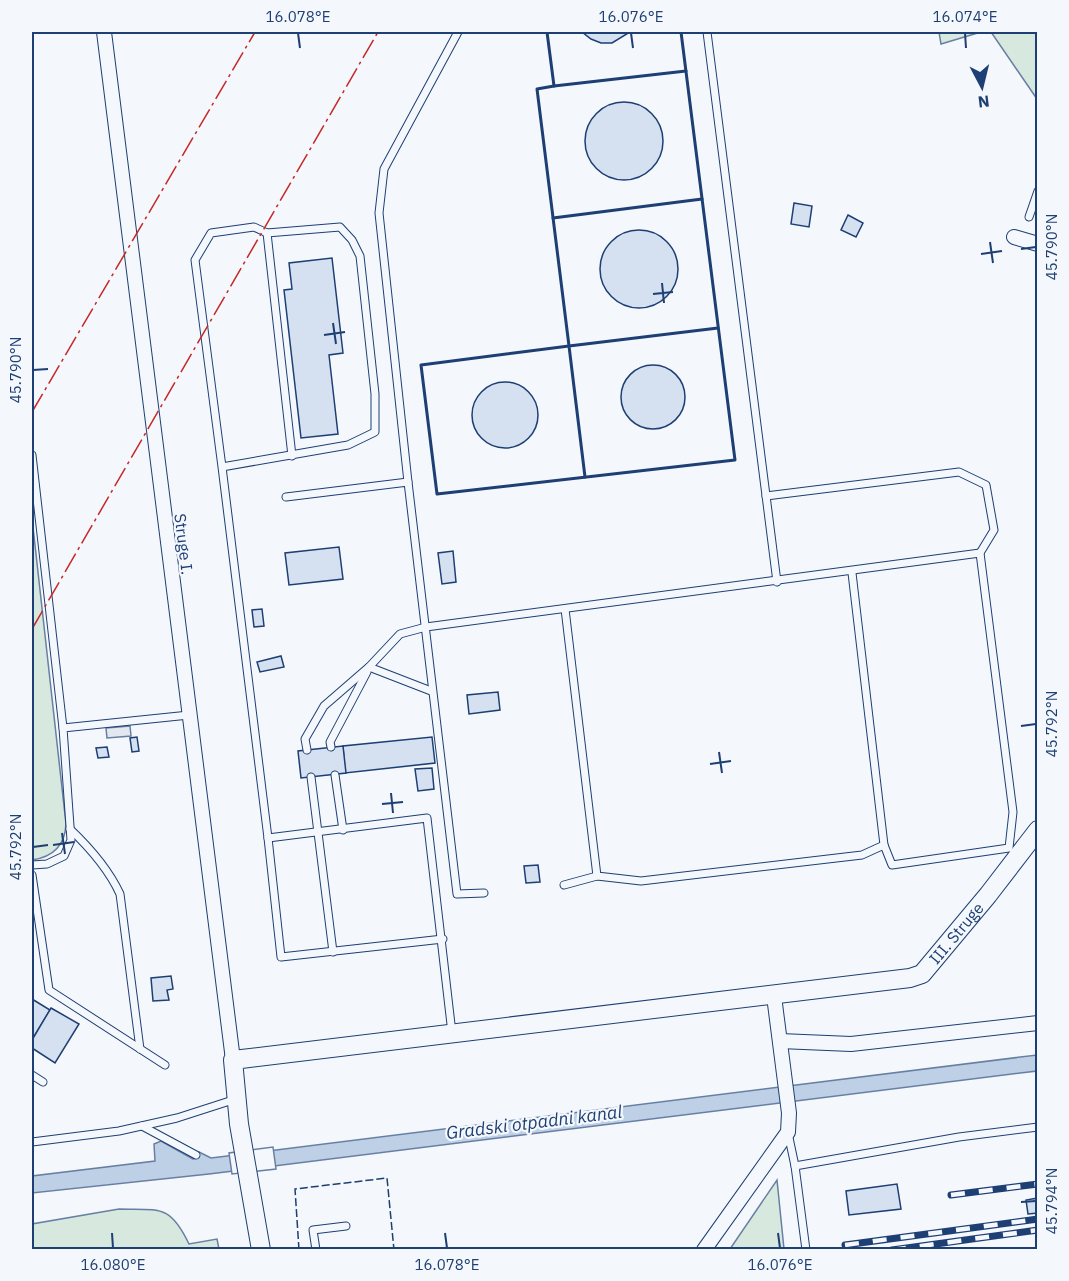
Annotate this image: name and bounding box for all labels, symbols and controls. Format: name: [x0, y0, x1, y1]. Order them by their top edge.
text: 16.078°E: [266, 7, 330, 26]
text: 16.076°E: [599, 7, 663, 26]
text: 16.074°E: [933, 7, 997, 26]
north arrow: [952, 57, 1012, 117]
text: N: [977, 91, 991, 113]
text: 45.790°N: [1042, 214, 1061, 280]
text: 45.790°N: [6, 337, 25, 403]
street label: Struge I.: [170, 512, 198, 576]
text: 45.792°N: [1042, 691, 1061, 757]
text: 45.792°N: [6, 814, 25, 880]
street label: III. Struge: [925, 898, 988, 968]
water label: Gradski otpadni kanal: [445, 1100, 623, 1144]
text: 45.794°N: [1042, 1168, 1061, 1234]
text: 16.080°E: [81, 1255, 145, 1274]
text: 16.078°E: [415, 1255, 479, 1274]
text: 16.076°E: [748, 1255, 812, 1274]

